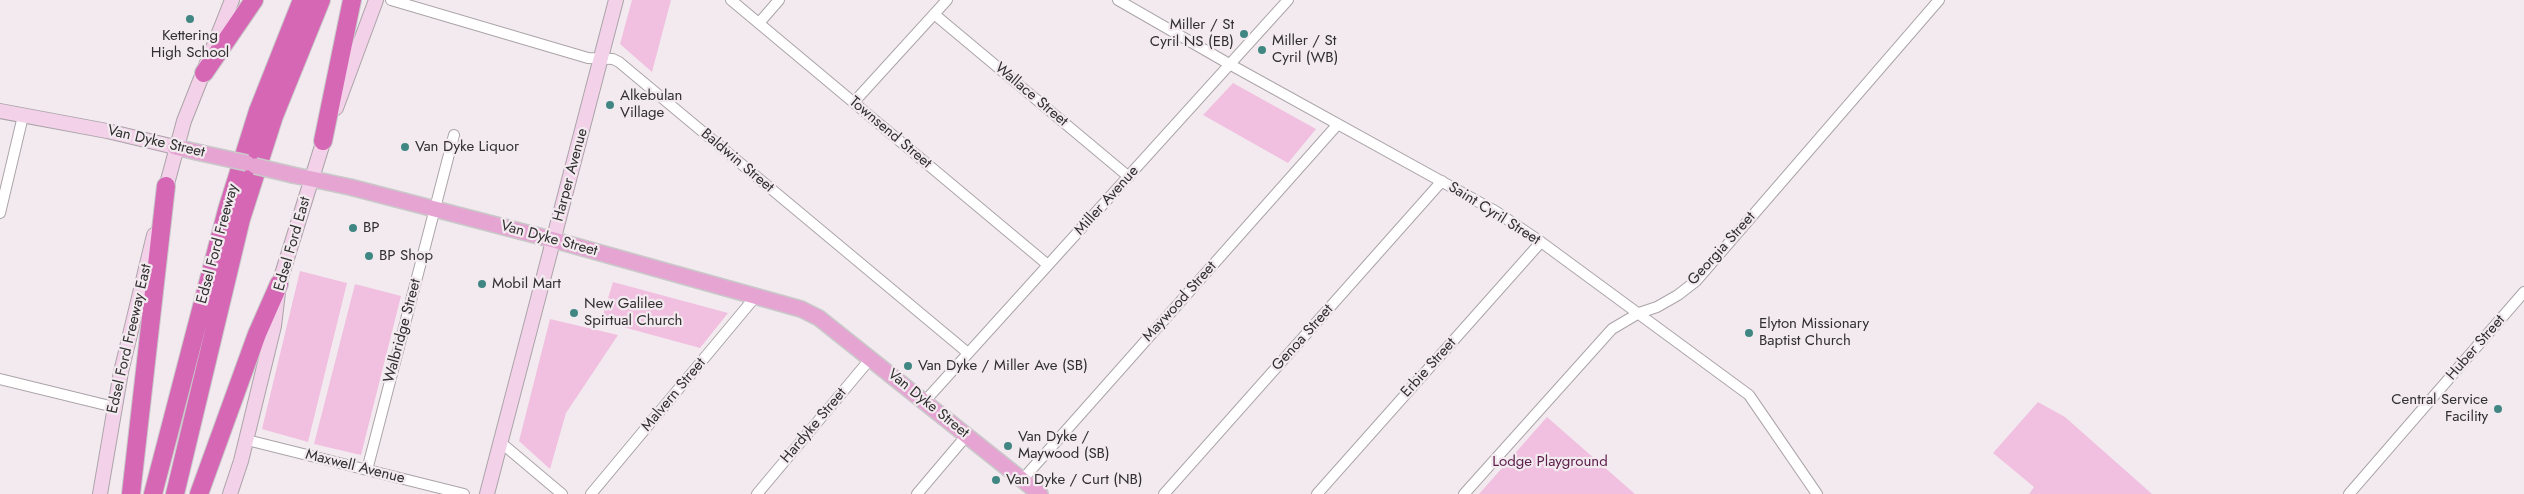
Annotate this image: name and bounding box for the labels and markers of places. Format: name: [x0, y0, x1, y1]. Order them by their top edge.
marker: Kettering High School: [184, 13, 196, 25]
place label: Miller / St Cyril NS (EB): [1150, 16, 1234, 51]
place label: Kettering High School: [151, 27, 229, 62]
marker: Miller / St Cyril NS (EB): [1238, 28, 1250, 40]
place label: Miller / St Cyril (WB): [1272, 32, 1338, 67]
marker: Miller / St Cyril (WB): [1256, 44, 1268, 56]
place label: Alkebulan Village: [620, 87, 682, 122]
marker: Alkebulan Village: [604, 99, 616, 111]
place label: Van Dyke Liquor: [415, 138, 519, 156]
marker: Van Dyke Liquor: [399, 141, 411, 153]
place label: BP: [363, 219, 380, 237]
marker: BP: [347, 222, 359, 234]
place label: BP Shop: [379, 247, 433, 265]
marker: BP Shop: [363, 250, 375, 262]
place label: Mobil Mart: [492, 275, 561, 293]
marker: Mobil Mart: [476, 278, 488, 290]
place label: New Galilee Spirtual Church: [584, 295, 682, 330]
marker: New Galilee Spirtual Church: [568, 307, 580, 319]
place label: Elyton Missionary Baptist Church: [1759, 315, 1869, 350]
marker: Elyton Missionary Baptist Church: [1743, 327, 1755, 339]
place label: Van Dyke / Miller Ave (SB): [918, 357, 1088, 375]
marker: Van Dyke / Miller Ave (SB): [902, 360, 914, 372]
place label: Central Service Facility: [2391, 391, 2488, 426]
marker: Central Service Facility: [2492, 403, 2504, 415]
place label: Van Dyke / Maywood (SB): [1018, 428, 1110, 463]
marker: Van Dyke / Maywood (SB): [1002, 440, 1014, 452]
place label: Van Dyke / Curt (NB): [1006, 471, 1143, 489]
marker: Van Dyke / Curt (NB): [990, 474, 1002, 486]

